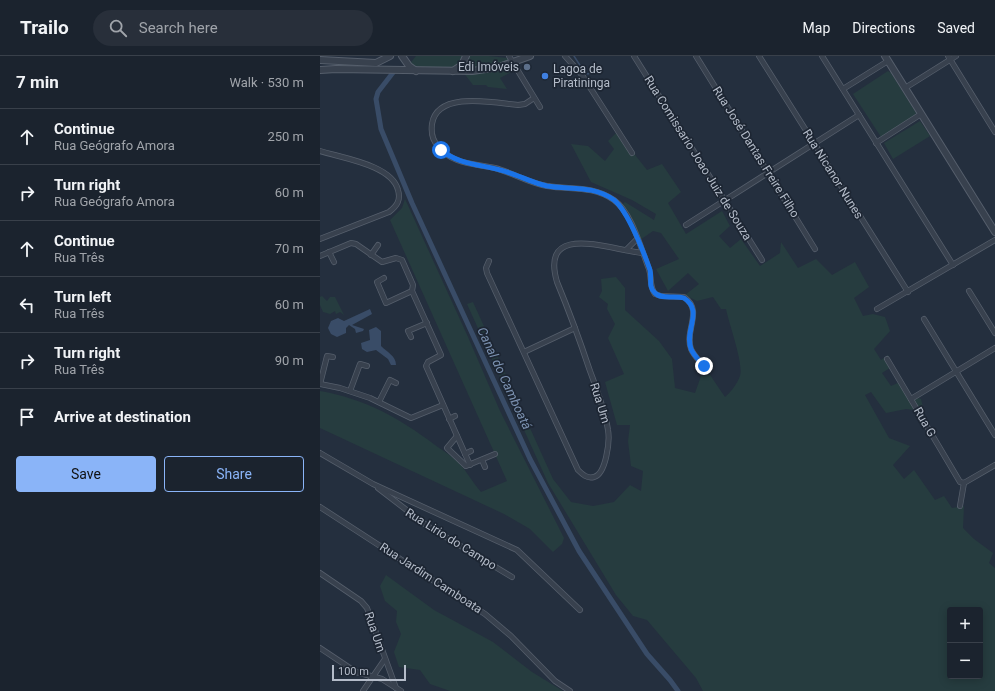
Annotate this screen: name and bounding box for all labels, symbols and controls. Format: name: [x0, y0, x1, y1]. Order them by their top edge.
search box: [93, 10, 373, 46]
text: Trailo: [20, 16, 69, 39]
icon: search: [107, 17, 129, 39]
text: Search here: [139, 19, 218, 37]
text: Map: [803, 20, 830, 36]
text: Directions: [852, 20, 915, 36]
text: Saved: [937, 20, 975, 36]
place label: Edi Imóveis: [458, 60, 519, 74]
marker: Edi Imóveis: [522, 62, 532, 72]
place label: Lagoa de Piratininga: [553, 62, 610, 90]
marker: Lagoa de Piratininga: [540, 71, 550, 81]
text: 7 min: [16, 72, 59, 92]
street label: Rua Comissario Joao Juiz de Souza: [641, 73, 755, 243]
text: Walk · 530 m: [229, 75, 304, 90]
street label: Rua José Dantas Freire Filho: [710, 84, 802, 220]
text: Continue: [54, 120, 115, 138]
icon: ahead: [16, 126, 38, 148]
street label: Rua Nicanor Nunes: [800, 127, 866, 221]
text: 250 m: [267, 129, 304, 144]
text: Rua Geógrafo Amora: [54, 138, 175, 153]
route start: [432, 141, 450, 159]
text: Turn right: [54, 176, 120, 194]
icon: right: [16, 182, 38, 204]
text: 60 m: [275, 185, 304, 200]
text: Rua Geógrafo Amora: [54, 194, 175, 209]
text: Continue: [54, 232, 115, 250]
icon: ahead: [16, 238, 38, 260]
text: 70 m: [275, 241, 304, 256]
text: Rua Três: [54, 250, 104, 265]
text: Turn left: [54, 288, 111, 306]
icon: left: [16, 294, 38, 316]
text: 60 m: [275, 297, 304, 312]
text: Rua Três: [54, 306, 104, 321]
water label: Canal do Camboatá: [474, 325, 535, 432]
text: Turn right: [54, 344, 120, 362]
icon: right: [16, 350, 38, 372]
text: 90 m: [275, 353, 304, 368]
route end: [695, 357, 713, 375]
text: Rua Três: [54, 362, 104, 377]
street label: Rua Um: [587, 381, 613, 425]
street label: Rua G: [911, 405, 939, 439]
icon: arrive: [16, 406, 38, 428]
text: Arrive at destination: [54, 408, 191, 426]
button: Save: [16, 456, 156, 492]
button: Share: [164, 456, 304, 492]
street label: Rua Lirio do Campo: [403, 505, 499, 573]
street label: Rua Jardim Camboata: [377, 540, 485, 616]
map controls: [947, 607, 983, 679]
button: +: [947, 607, 983, 643]
street label: Rua Um: [362, 610, 388, 654]
button: −: [947, 643, 983, 679]
scale bar: [332, 663, 406, 682]
text: 100 m: [338, 665, 369, 678]

